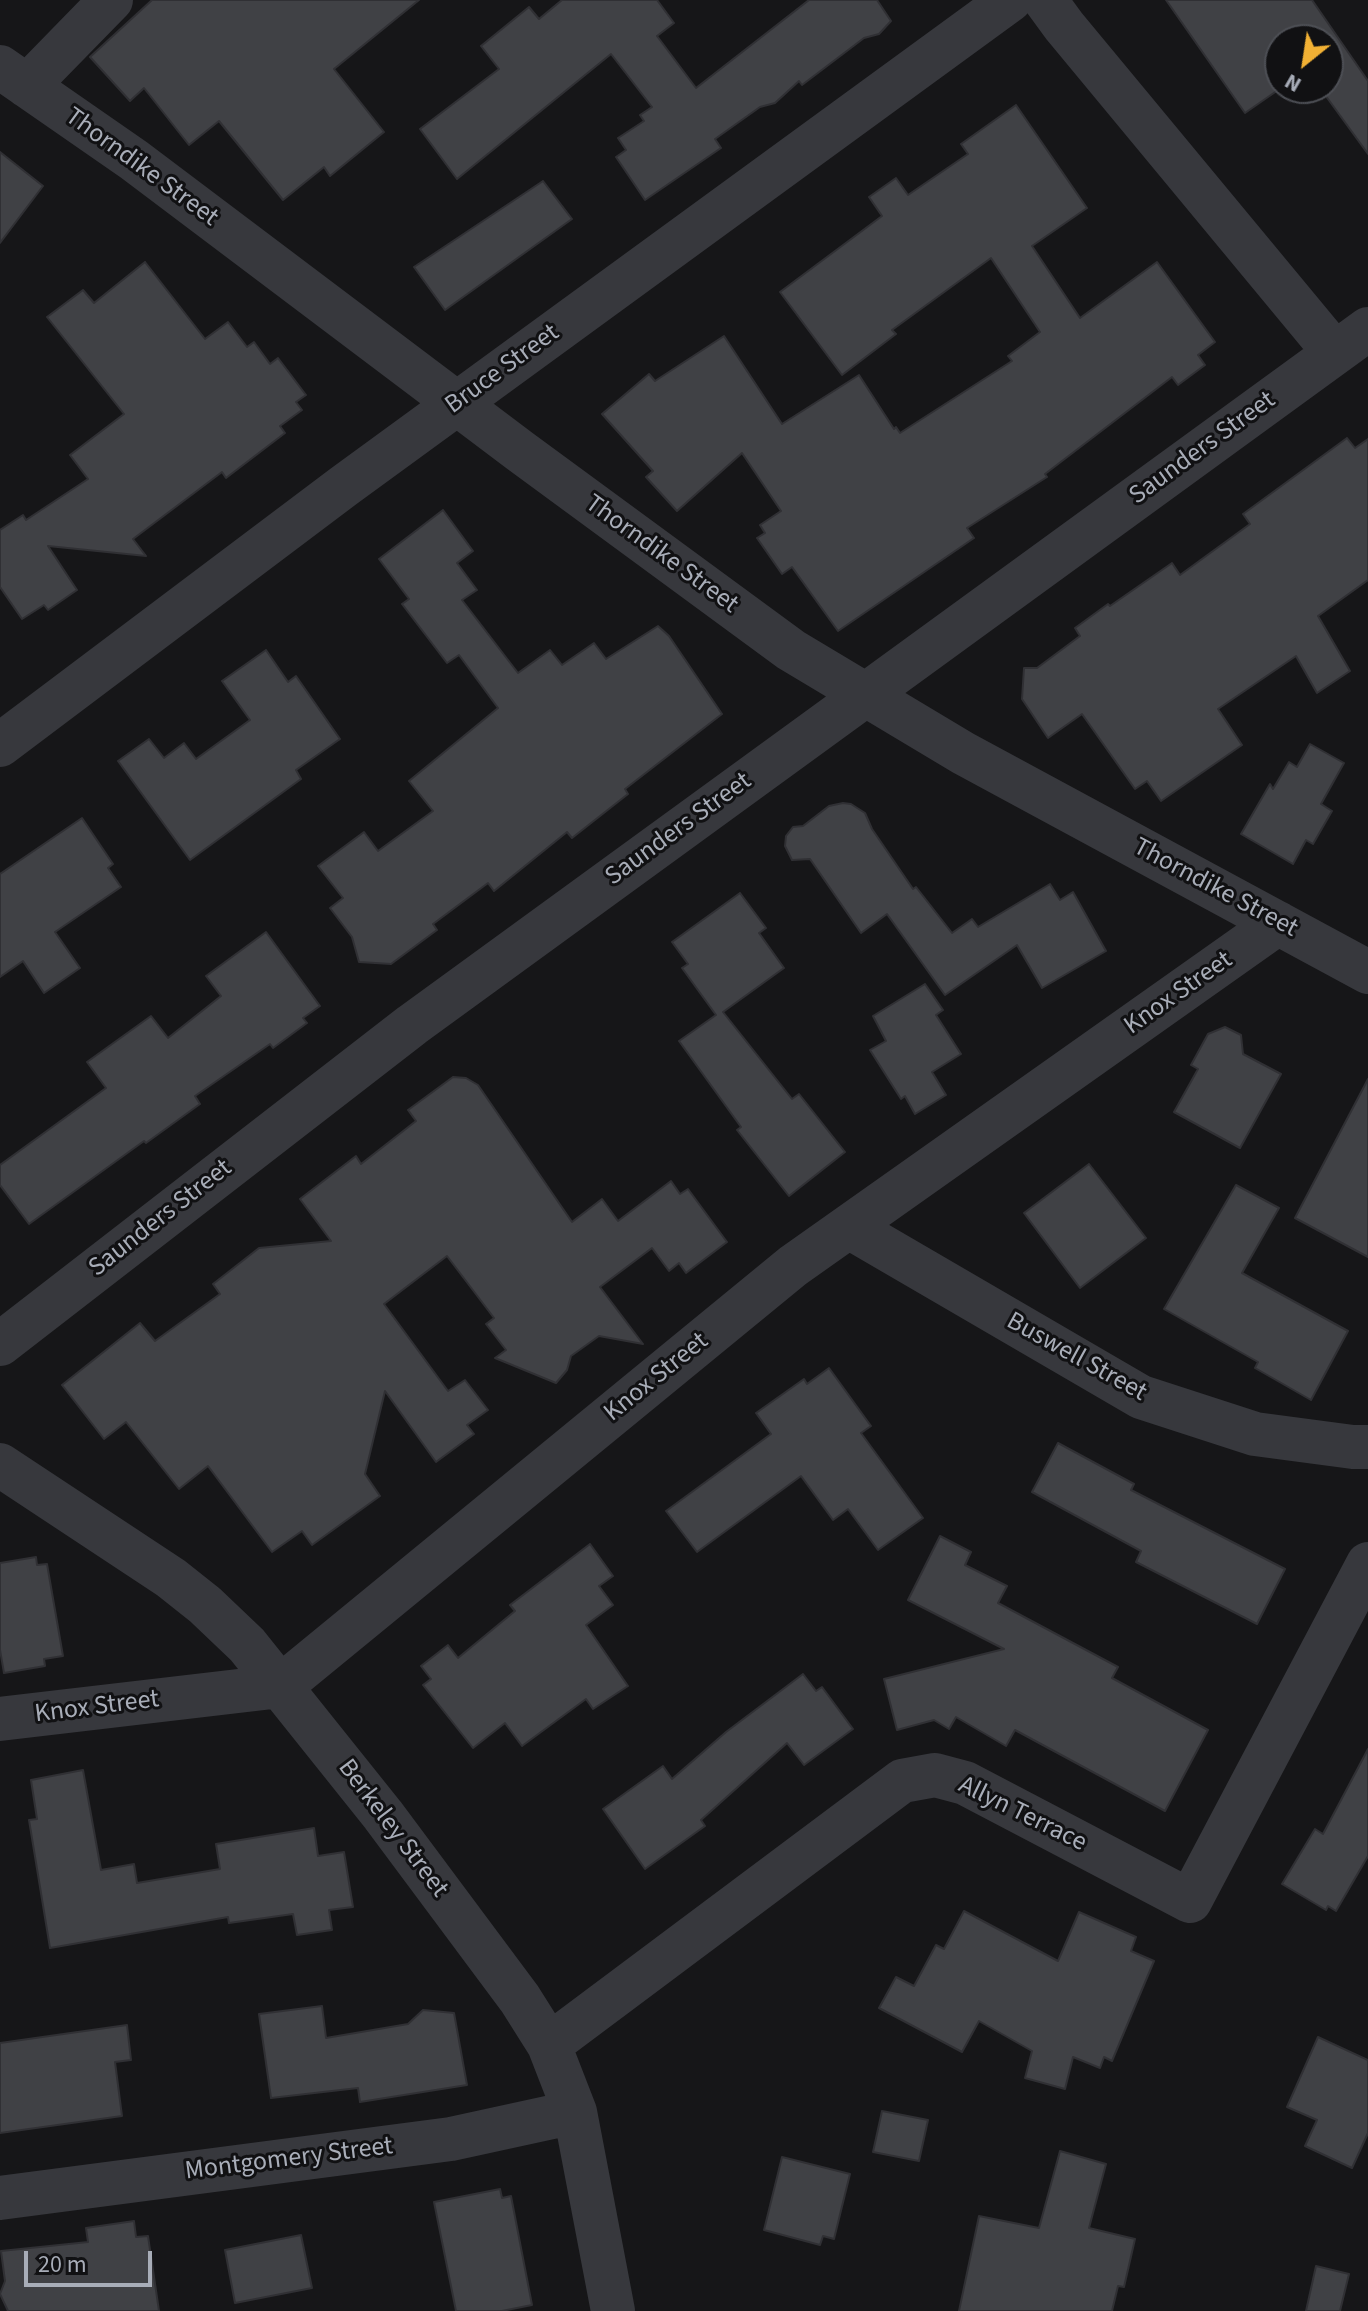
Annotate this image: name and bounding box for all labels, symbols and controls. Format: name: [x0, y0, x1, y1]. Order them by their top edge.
north arrow: [1264, 24, 1344, 104]
text: N: [1279, 66, 1307, 101]
street label: Thorndike Street: [58, 102, 224, 234]
street label: Bruce Street: [440, 318, 566, 422]
street label: Saunders Street: [1124, 386, 1282, 512]
street label: Thorndike Street: [578, 489, 744, 621]
street label: Saunders Street: [600, 767, 758, 893]
street label: Thorndike Street: [1127, 833, 1303, 945]
street label: Knox Street: [1119, 945, 1239, 1043]
street label: Saunders Street: [83, 1154, 239, 1284]
street label: Buswell Street: [1000, 1307, 1152, 1409]
street label: Knox Street: [599, 1327, 715, 1429]
street label: Knox Street: [33, 1685, 161, 1731]
street label: Berkeley Street: [330, 1754, 454, 1904]
street label: Allyn Terrace: [953, 1771, 1091, 1859]
street label: Montgomery Street: [183, 2132, 395, 2188]
scale bar: [28, 2235, 156, 2285]
text: 20 m: [38, 2247, 87, 2282]

